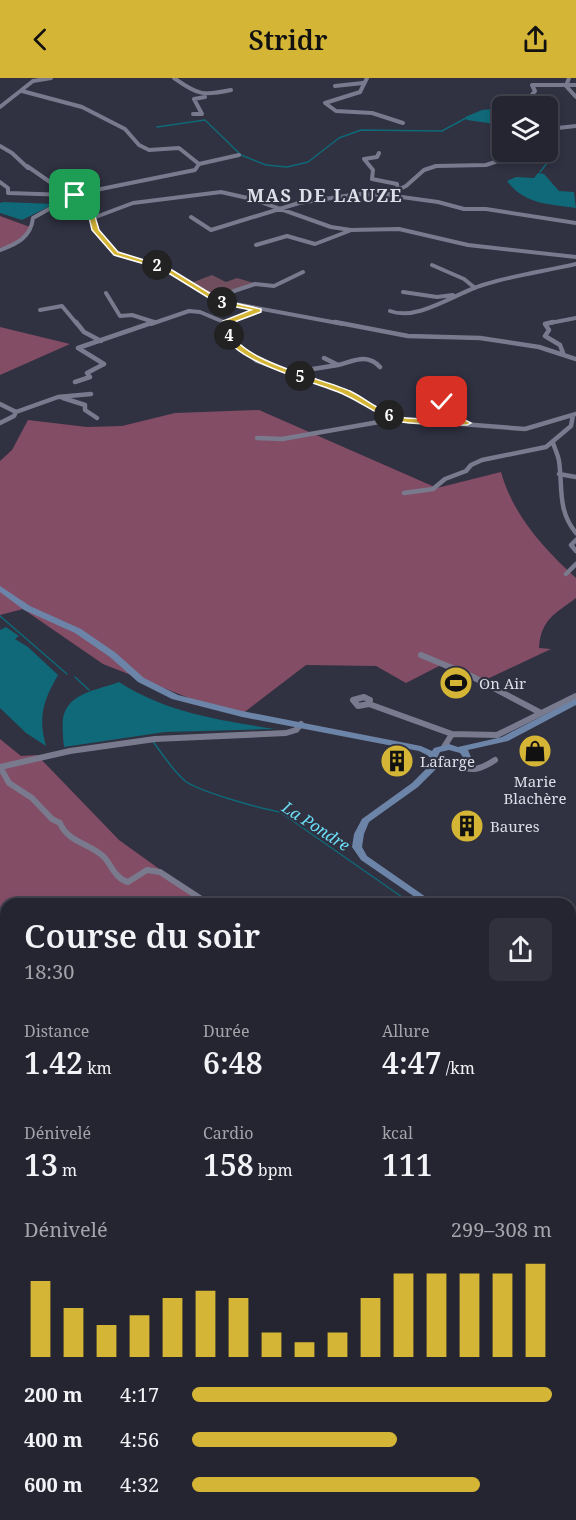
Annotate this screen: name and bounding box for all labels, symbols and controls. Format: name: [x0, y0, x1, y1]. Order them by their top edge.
text: Stridr: [248, 21, 328, 58]
icon: back: [24, 23, 57, 56]
icon: share: [519, 23, 552, 56]
map controls: [492, 96, 558, 162]
button: layers: [492, 96, 558, 162]
pin: [49, 169, 100, 220]
icon: arrive: [58, 178, 91, 211]
district label: MAS DE LAUZE: [247, 183, 403, 207]
pin: 2: [142, 250, 172, 280]
text: 2: [152, 254, 162, 276]
pin: 3: [207, 287, 237, 317]
text: 3: [217, 291, 227, 313]
pin: 4: [214, 320, 244, 350]
text: 4: [224, 324, 234, 346]
pin: 5: [285, 361, 315, 391]
text: 5: [295, 365, 305, 387]
pin: [416, 376, 467, 427]
icon: check: [425, 385, 458, 418]
pin: 6: [374, 400, 404, 430]
text: 6: [384, 404, 394, 426]
sports icon: On Air: [438, 665, 474, 701]
place label: On Air: [479, 673, 526, 693]
shop icon: Marie Blachère: [517, 733, 553, 769]
building icon: Lafarge: [379, 743, 415, 779]
place label: Lafarge: [420, 751, 475, 771]
place label: Marie Blachère: [504, 771, 566, 808]
water label: La Pondre: [277, 795, 354, 856]
building icon: Baures: [449, 808, 485, 844]
place label: Baures: [490, 816, 540, 836]
text: Course du soir: [24, 913, 260, 958]
button: share: [489, 918, 552, 981]
text: 18:30: [24, 958, 74, 985]
text: Distance: [24, 1020, 89, 1042]
text: Durée: [203, 1020, 249, 1042]
text: Allure: [382, 1020, 429, 1042]
text: 1.42: [24, 1042, 83, 1083]
text: 6:48: [203, 1042, 263, 1083]
text: 4:47: [382, 1042, 442, 1083]
text: km: [83, 1057, 112, 1079]
text: /km: [442, 1057, 475, 1079]
text: Dénivelé: [24, 1122, 91, 1144]
text: Cardio: [203, 1122, 254, 1144]
text: kcal: [382, 1122, 413, 1144]
text: 13: [24, 1144, 58, 1185]
text: 158: [203, 1144, 254, 1185]
text: 111: [382, 1144, 433, 1185]
text: m: [58, 1159, 77, 1181]
text: bpm: [254, 1159, 293, 1181]
text: Dénivelé: [24, 1216, 108, 1243]
text: 299–308 m: [451, 1216, 552, 1243]
text: 200 m: [24, 1381, 83, 1408]
text: 4:17: [120, 1381, 159, 1408]
text: 400 m: [24, 1426, 83, 1453]
text: 4:56: [120, 1426, 159, 1453]
text: 600 m: [24, 1471, 83, 1498]
text: 4:32: [120, 1471, 159, 1498]

